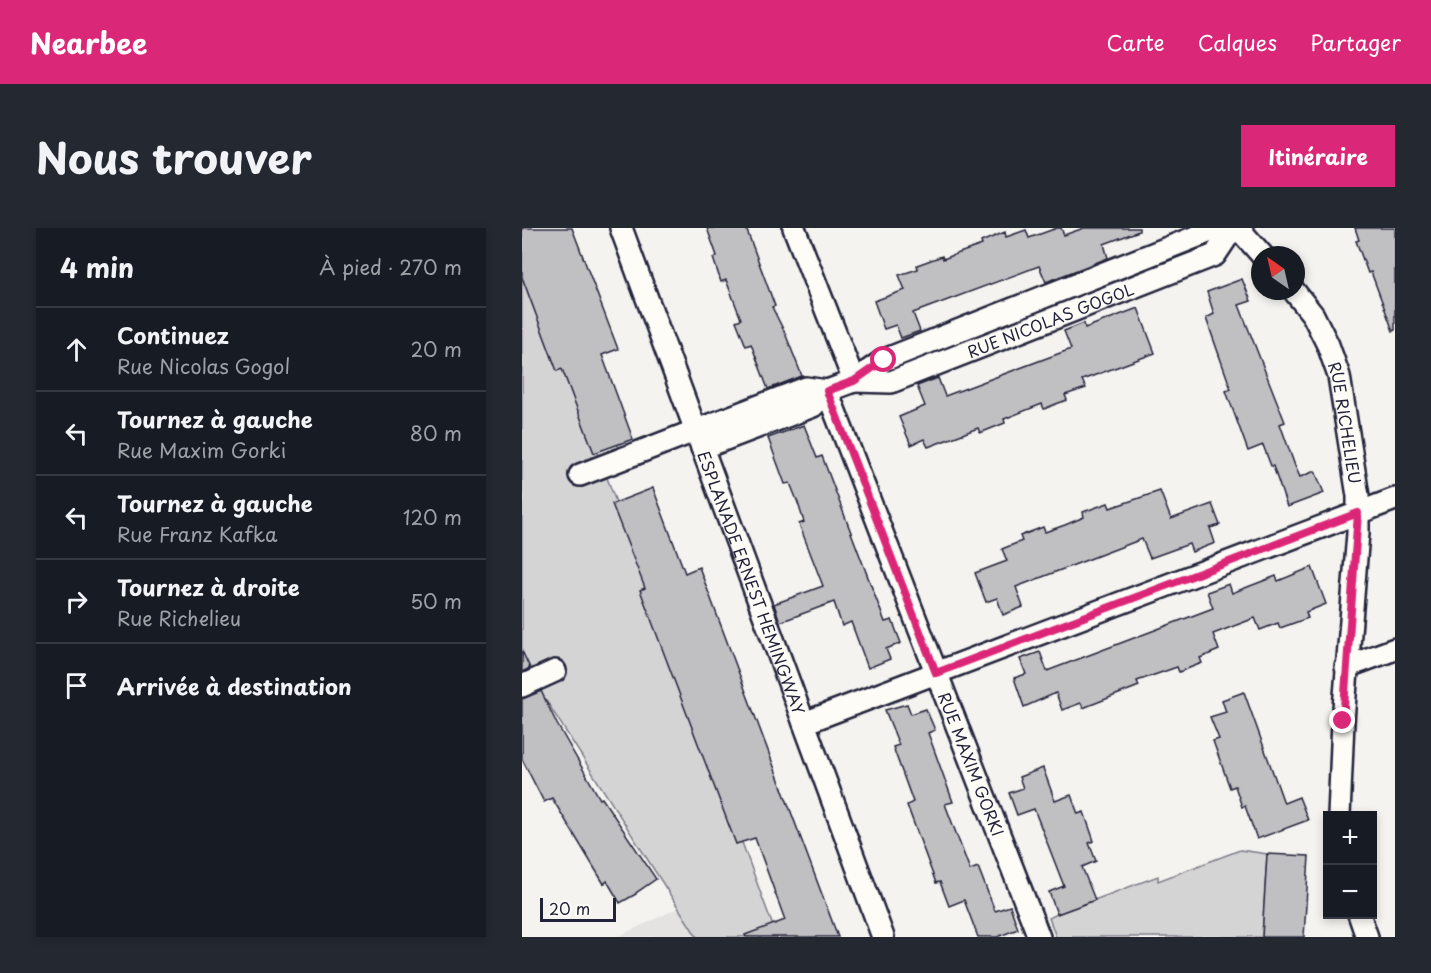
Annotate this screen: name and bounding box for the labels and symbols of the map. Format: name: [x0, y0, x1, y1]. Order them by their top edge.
north arrow: [1251, 246, 1305, 300]
street label: RUE NICOLAS GOGOL: [963, 276, 1137, 363]
route start: [870, 346, 896, 372]
street label: RUE RICHELIEU: [1323, 358, 1368, 485]
street label: ESPLANADE ERNEST HEMINGWAY: [692, 447, 812, 718]
street label: RUE MAXIM GORKI: [933, 688, 1011, 839]
route end: [1329, 707, 1355, 733]
scale bar: [540, 895, 616, 922]

